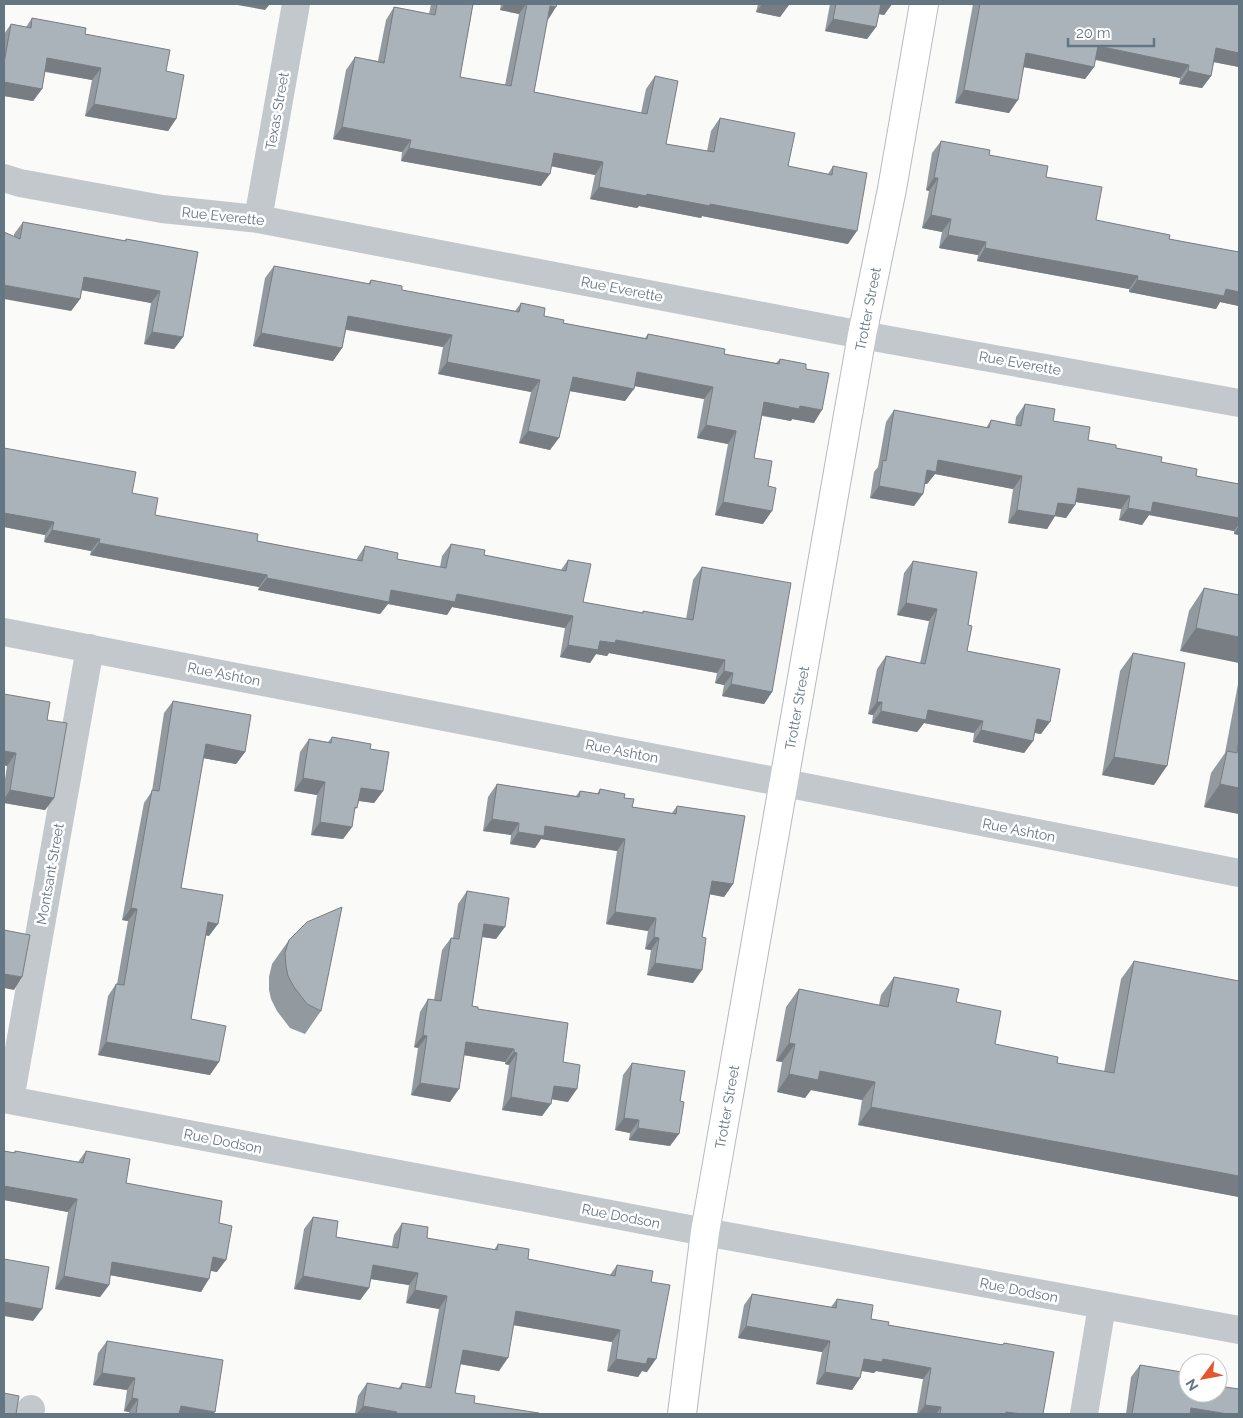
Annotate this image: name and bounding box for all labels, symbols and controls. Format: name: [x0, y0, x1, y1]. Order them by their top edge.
scale bar: [1068, 15, 1154, 47]
text: 20 m: [1076, 24, 1111, 42]
street label: Texas Street: [262, 71, 292, 151]
street label: Rue Everette: [181, 204, 265, 228]
street label: Trotter Street: [852, 266, 884, 352]
street label: Rue Everette: [580, 273, 664, 305]
street label: Rue Everette: [978, 348, 1062, 378]
street label: Rue Ashton: [186, 659, 262, 689]
street label: Trotter Street: [782, 665, 812, 751]
street label: Rue Ashton: [584, 736, 660, 766]
street label: Rue Ashton: [981, 815, 1057, 845]
street label: Montsant Street: [33, 822, 67, 926]
street label: Trotter Street: [712, 1064, 742, 1150]
street label: Rue Dodson: [182, 1126, 264, 1156]
street label: Rue Dodson: [580, 1201, 662, 1231]
street label: Rue Dodson: [978, 1275, 1060, 1305]
north arrow: [1178, 1353, 1228, 1403]
text: N: [1182, 1376, 1202, 1394]

